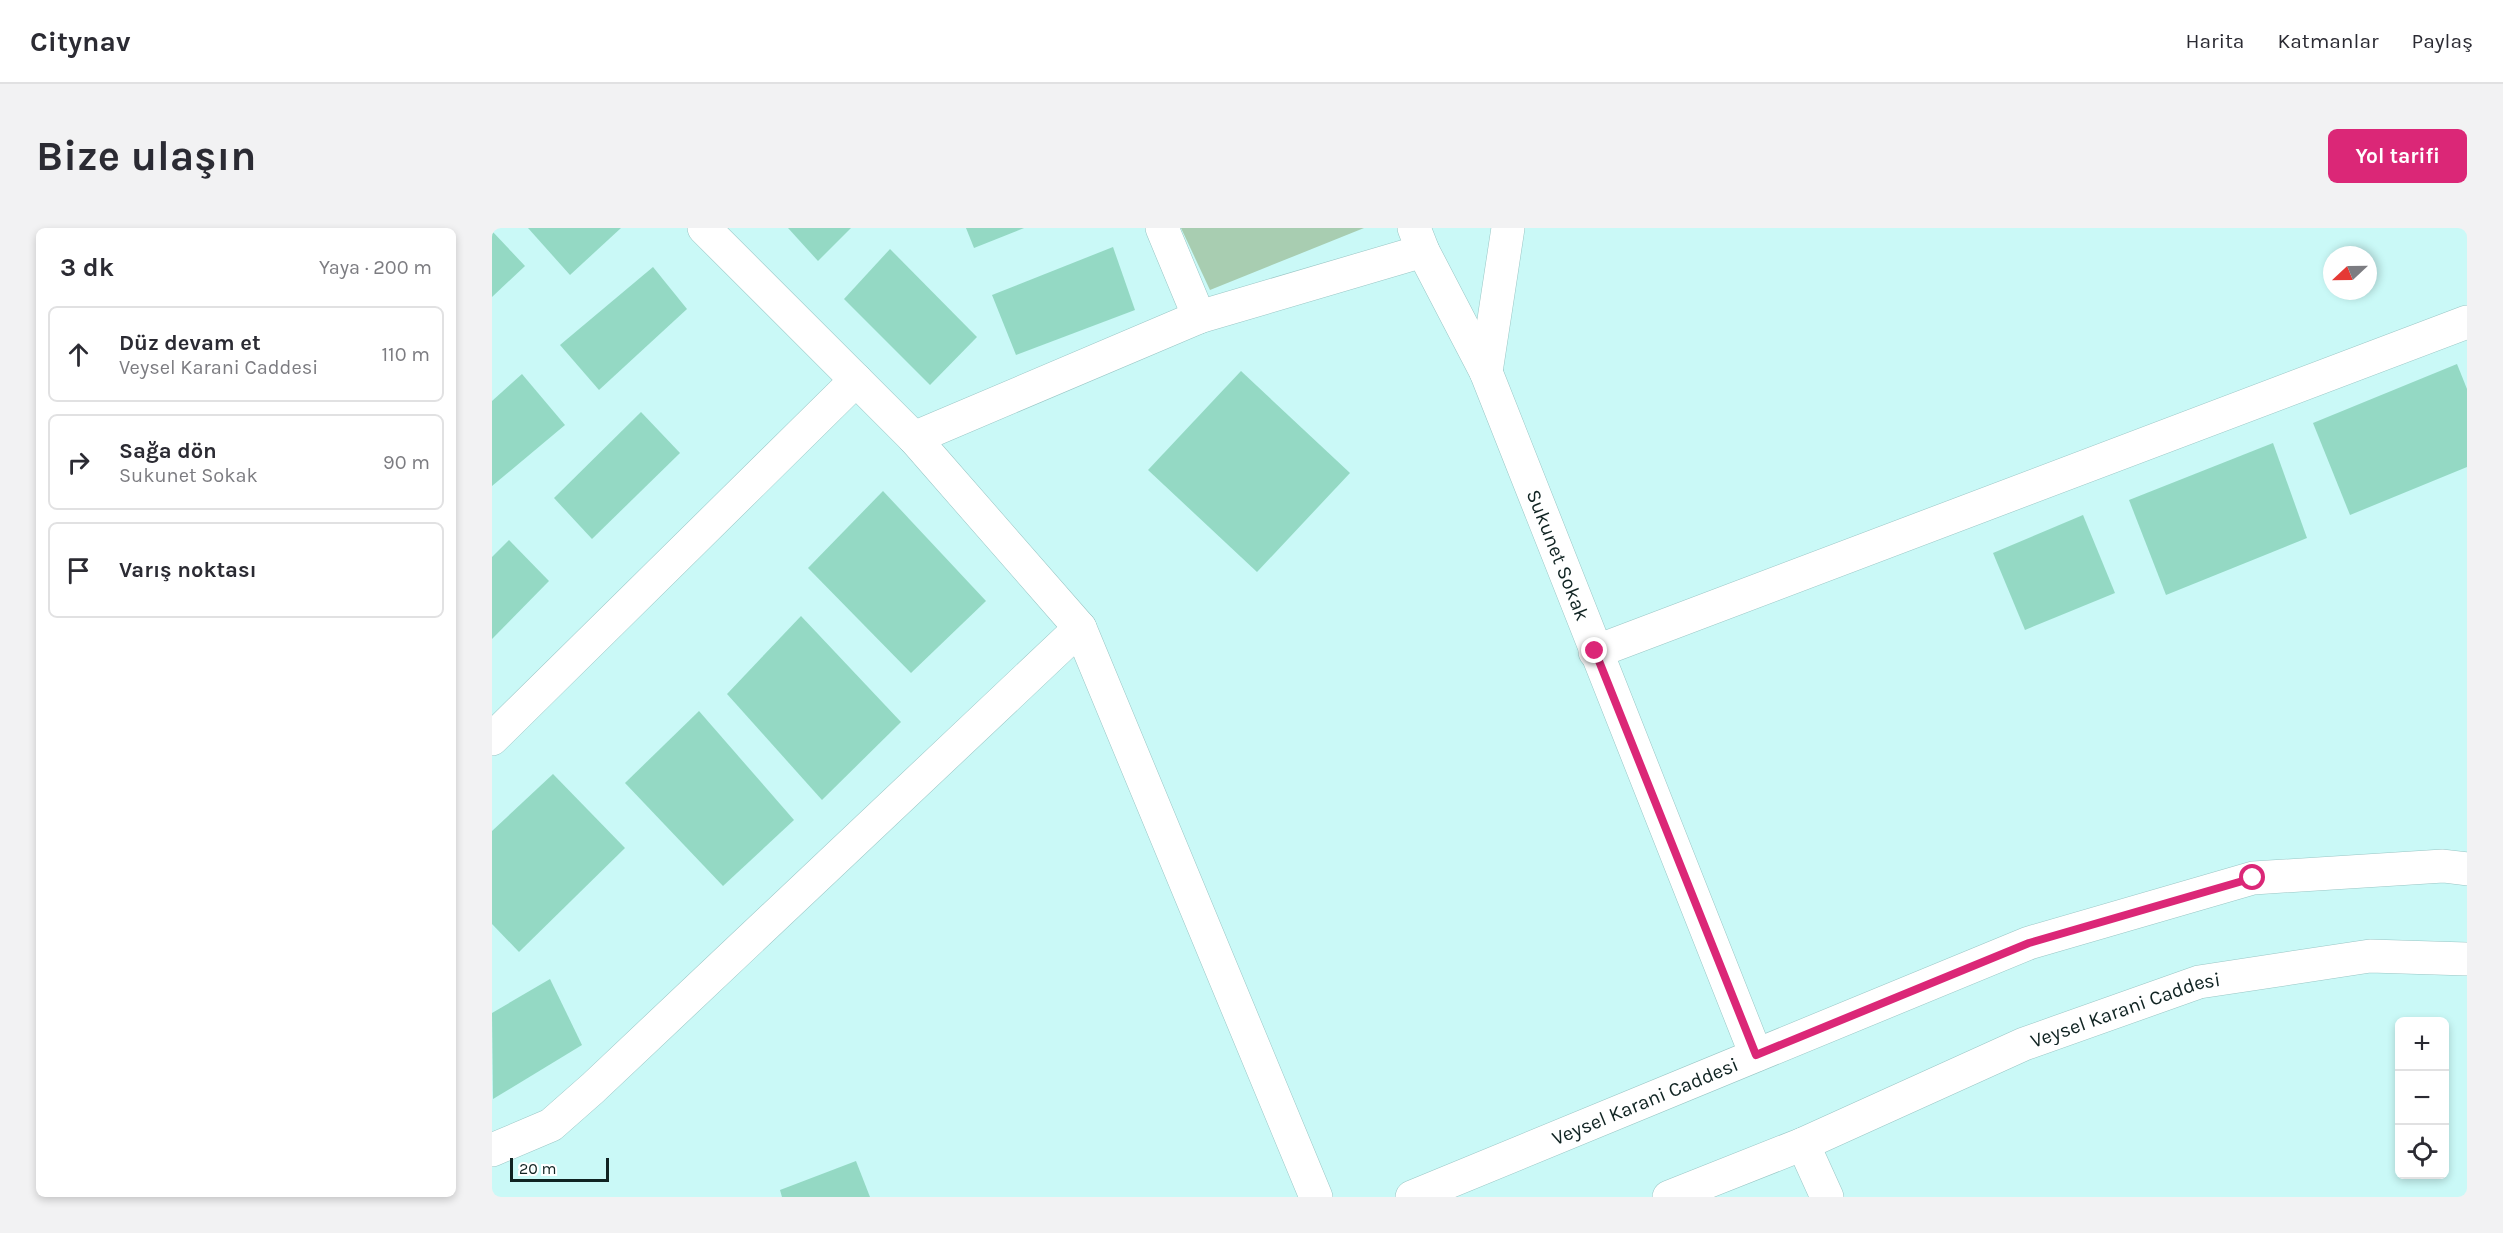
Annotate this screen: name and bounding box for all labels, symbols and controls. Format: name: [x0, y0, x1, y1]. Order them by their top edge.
text: Citynav: [30, 25, 130, 58]
text: Harita: [2186, 29, 2244, 53]
text: Katmanlar: [2277, 29, 2379, 53]
text: Paylaş: [2412, 29, 2473, 53]
button: Yol tarifi: [2328, 129, 2467, 183]
text: Bize ulaşın: [36, 131, 256, 181]
north arrow: [2323, 246, 2377, 300]
text: 3 dk: [60, 252, 114, 283]
text: Yaya · 200 m: [319, 256, 432, 279]
text: Düz devam et: [119, 330, 261, 356]
icon: ahead: [62, 338, 95, 371]
text: 110 m: [381, 343, 430, 366]
text: Veysel Karani Caddesi: [119, 356, 318, 379]
text: Sağa dön: [119, 438, 217, 464]
icon: right: [62, 446, 95, 479]
text: 90 m: [383, 451, 430, 474]
text: Sukunet Sokak: [119, 464, 258, 487]
street label: Sukunet Sokak: [1522, 486, 1595, 624]
icon: arrive: [62, 554, 95, 587]
text: Varış noktası: [119, 557, 257, 583]
route end: [1581, 637, 1607, 663]
route start: [2239, 864, 2265, 890]
street label: Veysel Karani Caddesi: [2027, 967, 2222, 1052]
map controls: [2395, 1017, 2449, 1179]
button: +: [2395, 1017, 2449, 1071]
street label: Veysel Karani Caddesi: [1548, 1052, 1742, 1150]
button: −: [2395, 1071, 2449, 1125]
button: locate: [2395, 1125, 2449, 1179]
scale bar: [510, 1155, 609, 1182]
text: 20 m: [519, 1159, 557, 1178]

